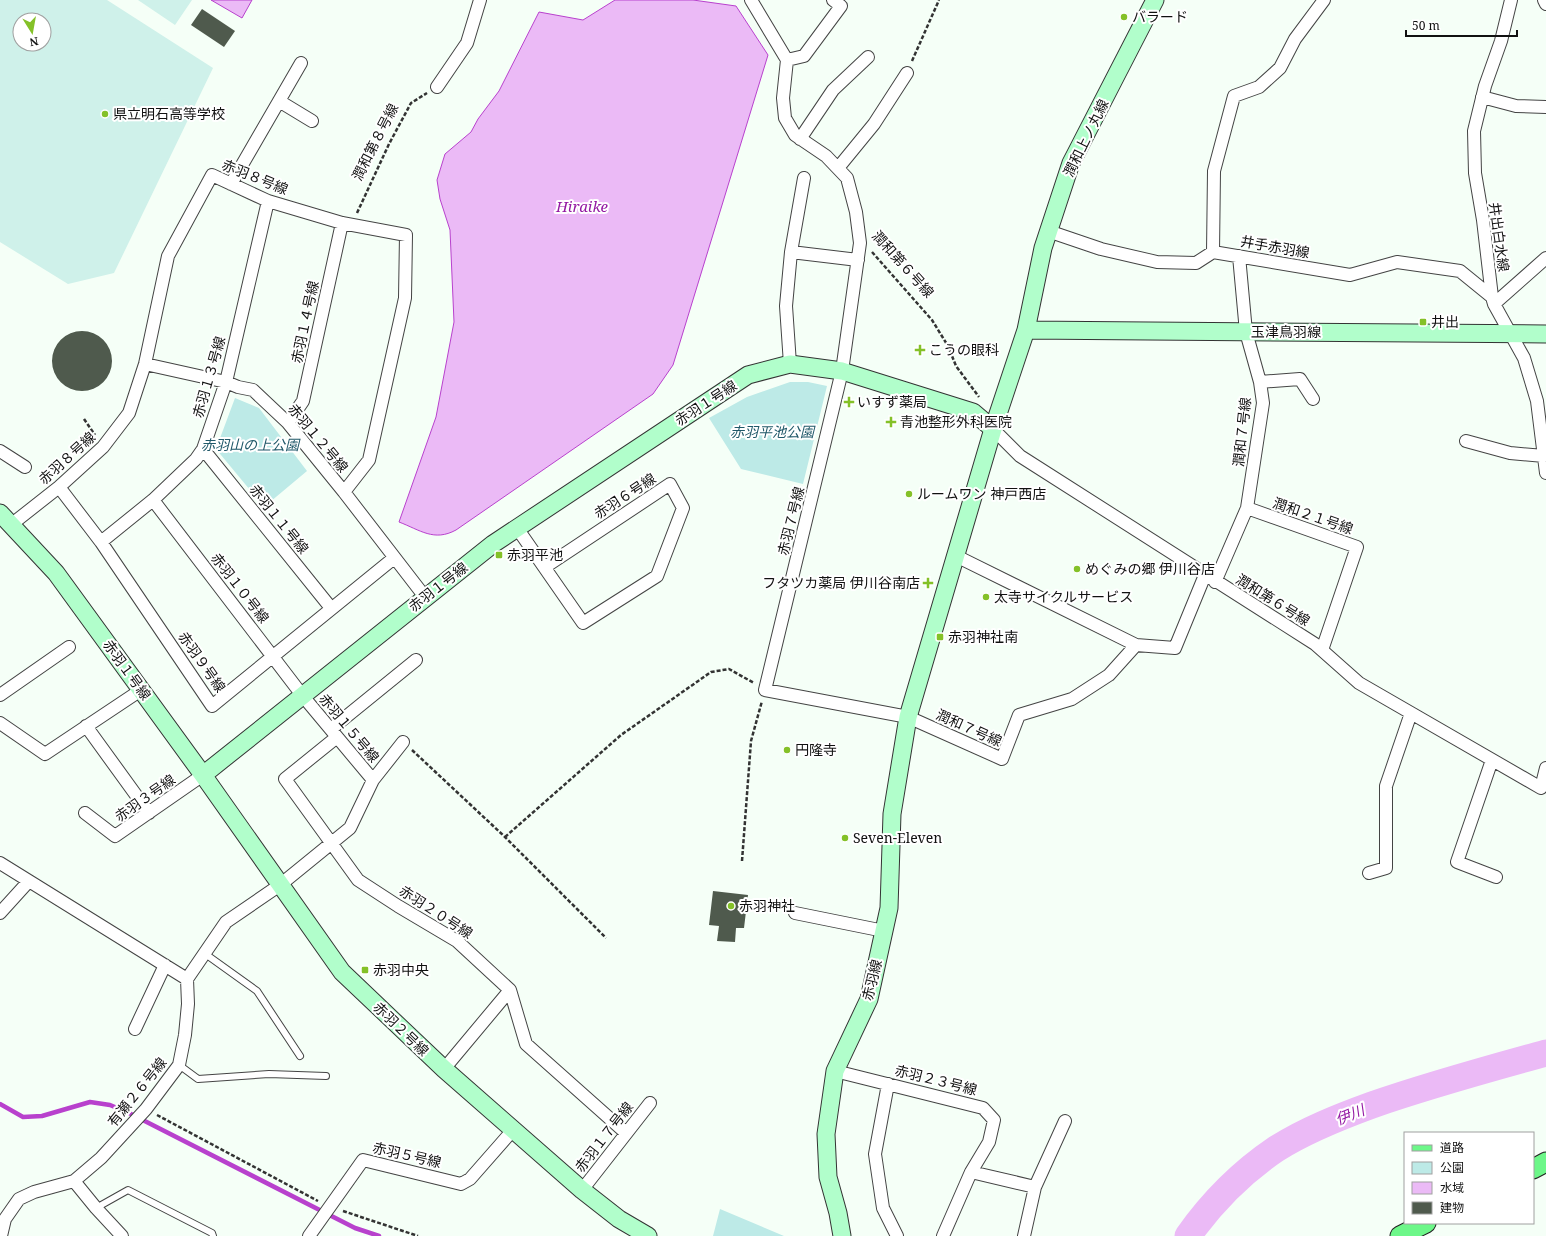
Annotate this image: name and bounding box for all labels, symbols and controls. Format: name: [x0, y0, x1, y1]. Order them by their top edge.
place label: バラード: [1132, 7, 1188, 26]
north arrow: [12, 12, 52, 52]
marker: バラード: [1119, 12, 1129, 22]
scale bar: [1406, 12, 1517, 38]
text: 50 m: [1412, 17, 1440, 34]
text: N: [28, 34, 40, 51]
street label: 潤和上ノ丸線: [1059, 96, 1113, 180]
street label: 潤和第８号線: [347, 100, 402, 184]
place label: 県立明石高等学校: [113, 104, 225, 123]
marker: 県立明石高等学校: [100, 109, 110, 119]
street label: 赤羽８号線: [219, 155, 291, 198]
water label: Hiraike: [555, 196, 609, 216]
street label: 井出白水線: [1485, 201, 1514, 273]
street label: 潤和第６号線: [868, 226, 939, 301]
street label: 井手赤羽線: [1239, 231, 1311, 262]
street label: 赤羽１４号線: [286, 279, 323, 365]
place label: 井出: [1431, 312, 1459, 331]
marker: 井出: [1418, 317, 1428, 327]
street label: 玉津鳥羽線: [1251, 322, 1321, 341]
street label: 赤羽１３号線: [188, 334, 229, 420]
place label: こうの眼科: [929, 340, 999, 359]
marker: こうの眼科: [914, 344, 926, 356]
street label: 赤羽１号線: [671, 376, 740, 430]
place label: いすず薬局: [857, 392, 927, 411]
street label: 潤和７号線: [1228, 396, 1255, 468]
marker: いすず薬局: [844, 397, 854, 407]
street label: 赤羽１２号線: [284, 399, 353, 476]
place label: 青池整形外科医院: [900, 412, 1012, 431]
marker: 青池整形外科医院: [885, 416, 897, 428]
park label: 赤羽平池公園: [730, 422, 816, 441]
street label: 赤羽８号線: [34, 427, 99, 488]
park label: 赤羽山の上公園: [201, 435, 301, 454]
street label: 赤羽６号線: [590, 469, 659, 523]
street label: 赤羽１１号線: [246, 480, 313, 557]
place label: ルームワン 神戸西店: [917, 484, 1046, 503]
street label: 赤羽７号線: [773, 485, 808, 557]
marker: ルームワン 神戸西店: [904, 489, 914, 499]
street label: 潤和２１号線: [1270, 493, 1356, 538]
place label: 赤羽平池: [507, 545, 563, 564]
street label: 赤羽１０号線: [207, 549, 274, 627]
marker: 赤羽平池: [494, 550, 504, 560]
street label: 赤羽１号線: [404, 558, 471, 616]
place label: めぐみの郷 伊川谷店: [1085, 559, 1215, 578]
marker: めぐみの郷 伊川谷店: [1072, 564, 1082, 574]
street label: 潤和第６号線: [1233, 569, 1314, 630]
place label: フタツカ薬局 伊川谷南店: [762, 573, 920, 592]
marker: フタツカ薬局 伊川谷南店: [923, 578, 933, 588]
place label: 太寺サイクルサービス: [994, 587, 1133, 606]
marker: 太寺サイクルサービス: [981, 592, 991, 602]
place label: 赤羽神社南: [948, 627, 1018, 646]
street label: 赤羽９号線: [175, 628, 230, 696]
marker: 赤羽神社南: [935, 632, 945, 642]
street label: 赤羽１号線: [99, 636, 156, 704]
street label: 赤羽１５号線: [315, 689, 384, 766]
street label: 潤和７号線: [933, 705, 1005, 750]
place label: 円隆寺: [795, 740, 837, 759]
marker: 円隆寺: [782, 745, 792, 755]
street label: 赤羽３号線: [111, 770, 179, 825]
place label: Seven-Eleven: [853, 828, 942, 847]
marker: Seven-Eleven: [840, 833, 850, 843]
street label: 赤羽２０号線: [396, 881, 477, 942]
place label: 赤羽神社: [739, 896, 795, 915]
marker: 赤羽神社: [726, 901, 736, 911]
street label: 赤羽線: [857, 957, 886, 1003]
place label: 赤羽中央: [373, 960, 429, 979]
marker: 赤羽中央: [360, 965, 370, 975]
street label: 赤羽２号線: [370, 997, 433, 1060]
street label: 有瀬２６号線: [103, 1053, 170, 1130]
street label: 赤羽２３号線: [893, 1060, 979, 1099]
street label: 赤羽１７号線: [570, 1098, 637, 1176]
water label: 伊川: [1332, 1098, 1369, 1129]
legend: [1404, 1132, 1534, 1224]
street label: 赤羽５号線: [371, 1137, 443, 1172]
text: 道路: [1440, 1139, 1464, 1156]
text: 公園: [1440, 1159, 1464, 1176]
text: 水域: [1440, 1179, 1464, 1196]
text: 建物: [1440, 1199, 1464, 1216]

